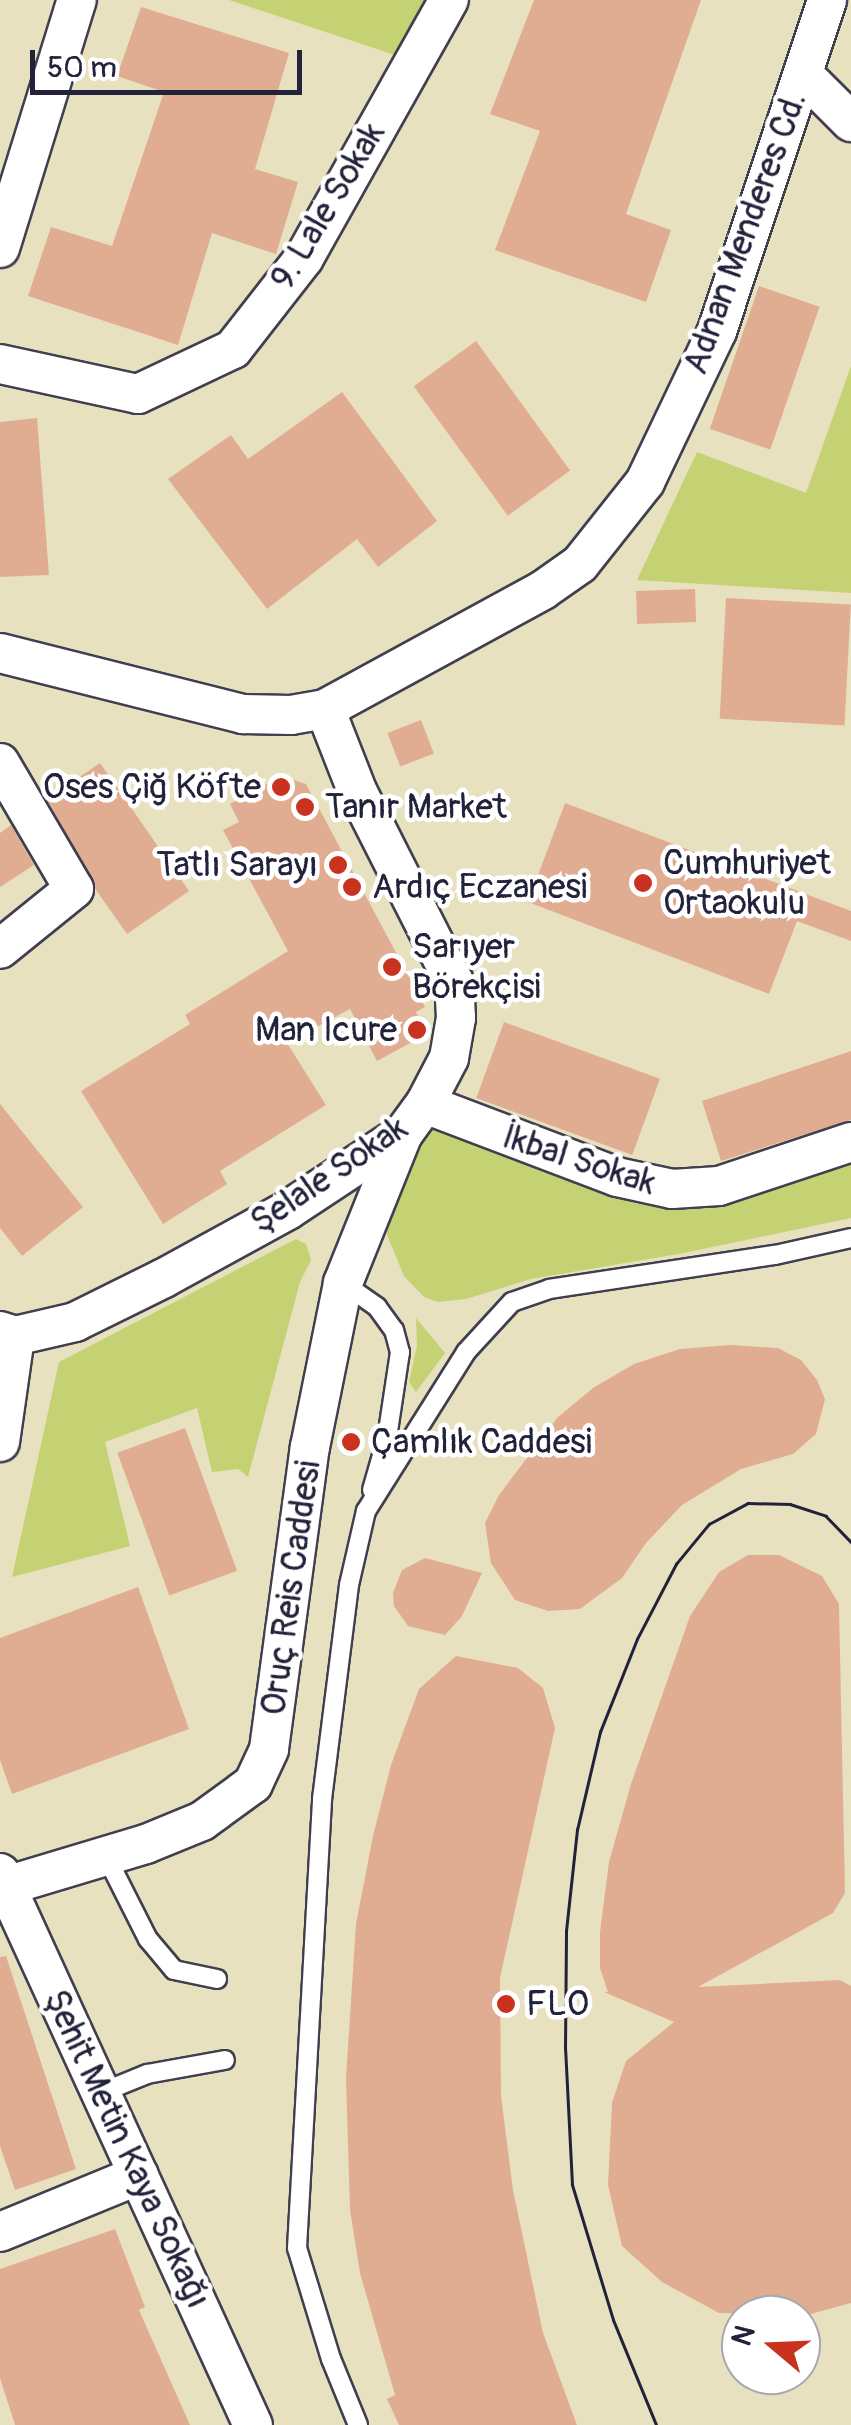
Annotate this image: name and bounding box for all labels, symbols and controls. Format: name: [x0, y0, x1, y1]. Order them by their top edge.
scale bar: [35, 30, 308, 92]
text: 50 m: [47, 49, 117, 86]
street label: Adnan Menderes Cd.: [674, 86, 816, 380]
street label: 9. Lale Sokak: [262, 115, 394, 297]
place label: Oses Çiğ Köfte: [43, 766, 261, 808]
marker: Oses Çiğ Köfte: [270, 776, 292, 798]
place label: Tanır Market: [325, 786, 507, 828]
marker: Tanır Market: [294, 796, 316, 818]
place label: Cumhuriyet Ortaokulu: [663, 842, 831, 924]
place label: Tatlı Sarayı: [156, 844, 318, 886]
marker: Tatlı Sarayı: [327, 854, 349, 876]
place label: Ardıç Eczanesi: [372, 866, 587, 908]
marker: Cumhuriyet Ortaokulu: [632, 872, 654, 894]
marker: Ardıç Eczanesi: [341, 876, 363, 898]
place label: Sarıyer Börekçisi: [412, 926, 541, 1008]
marker: Sarıyer Börekçisi: [381, 956, 403, 978]
place label: Man Icure: [255, 1009, 397, 1051]
marker: Man Icure: [406, 1019, 428, 1041]
street label: Şelale Sokak: [242, 1107, 416, 1243]
street label: İkbal Sokak: [497, 1116, 661, 1204]
place label: Çamlık Caddesi: [371, 1421, 592, 1463]
marker: Çamlık Caddesi: [340, 1431, 362, 1453]
street label: Oruç Reis Caddesi: [252, 1458, 330, 1718]
street label: Şehit Metin Kaya Sokağı: [35, 1983, 219, 2315]
place label: FLO: [526, 1983, 589, 2025]
marker: FLO: [495, 1993, 517, 2015]
north arrow: [721, 2295, 821, 2395]
text: N: [724, 2321, 764, 2350]

